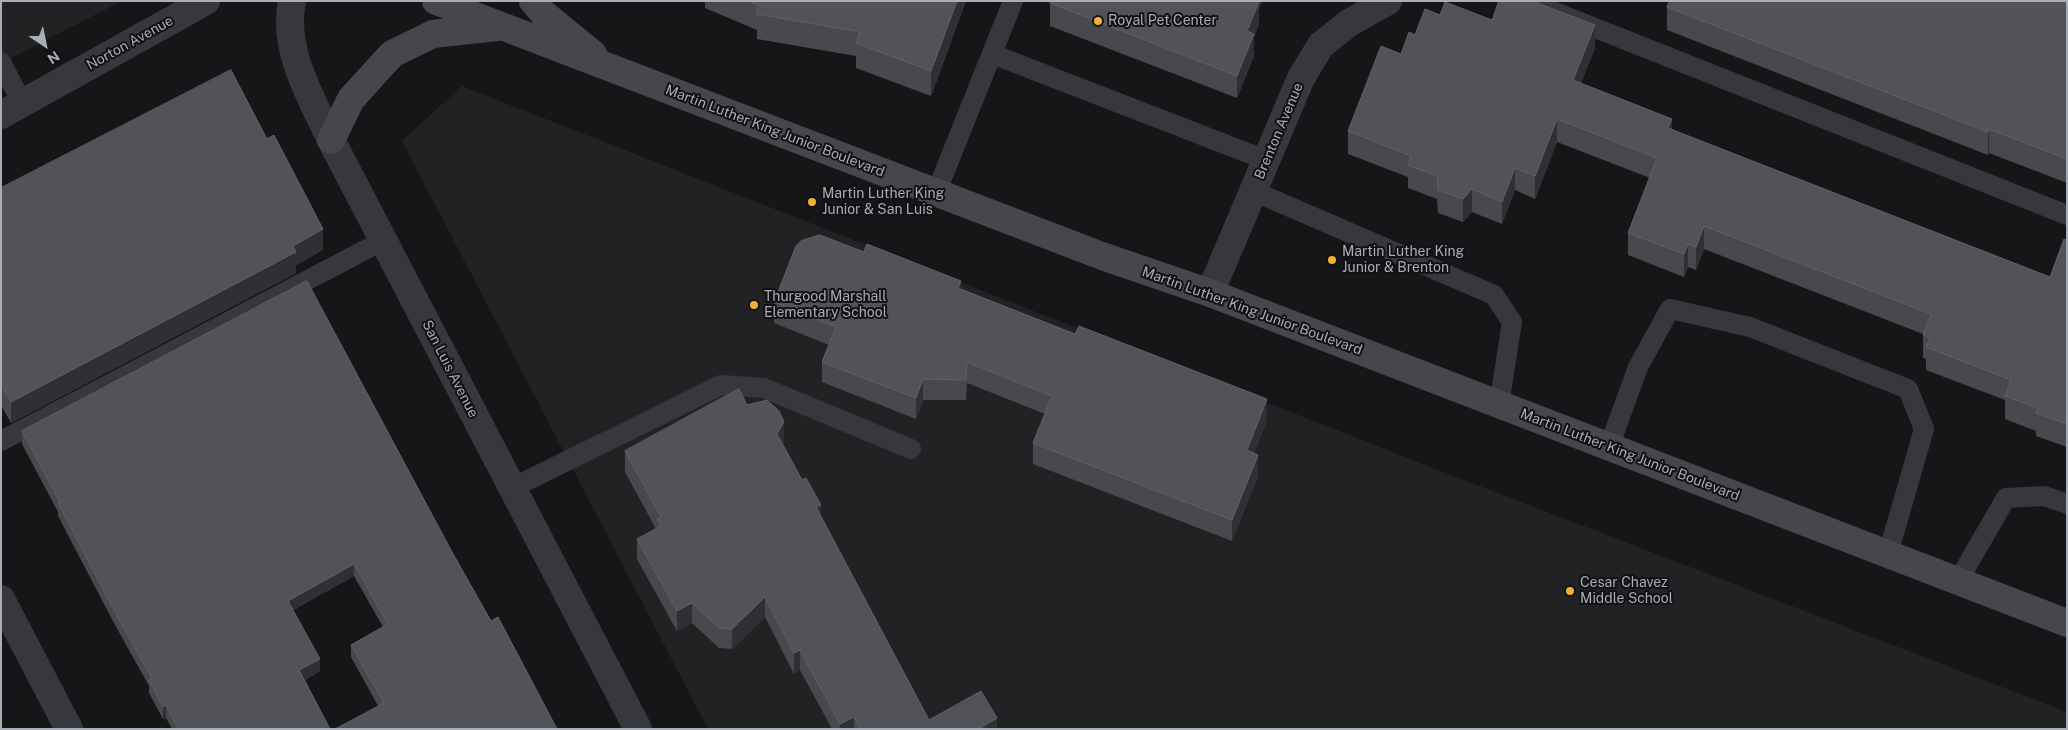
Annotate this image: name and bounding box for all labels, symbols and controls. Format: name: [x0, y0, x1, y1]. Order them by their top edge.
street label: Norton Avenue: [84, 12, 176, 74]
place label: Royal Pet Center: [1108, 13, 1217, 29]
marker: Royal Pet Center: [1092, 15, 1104, 27]
north arrow: [20, 20, 70, 70]
text: N: [44, 48, 62, 67]
street label: Brenton Avenue: [1251, 80, 1307, 182]
street label: Martin Luther King Junior Boulevard: [663, 81, 887, 181]
place label: Martin Luther King Junior & San Luis: [822, 186, 944, 218]
marker: Martin Luther King Junior & San Luis: [806, 196, 818, 208]
place label: Martin Luther King Junior & Brenton: [1342, 244, 1464, 276]
marker: Martin Luther King Junior & Brenton: [1326, 254, 1338, 266]
street label: Martin Luther King Junior Boulevard: [1140, 263, 1364, 359]
place label: Thurgood Marshall Elementary School: [764, 289, 887, 322]
marker: Thurgood Marshall Elementary School: [748, 299, 760, 311]
street label: San Luis Avenue: [418, 318, 482, 420]
street label: Martin Luther King Junior Boulevard: [1518, 405, 1742, 505]
place label: Cesar Chavez Middle School: [1580, 575, 1673, 608]
marker: Cesar Chavez Middle School: [1564, 585, 1576, 597]

